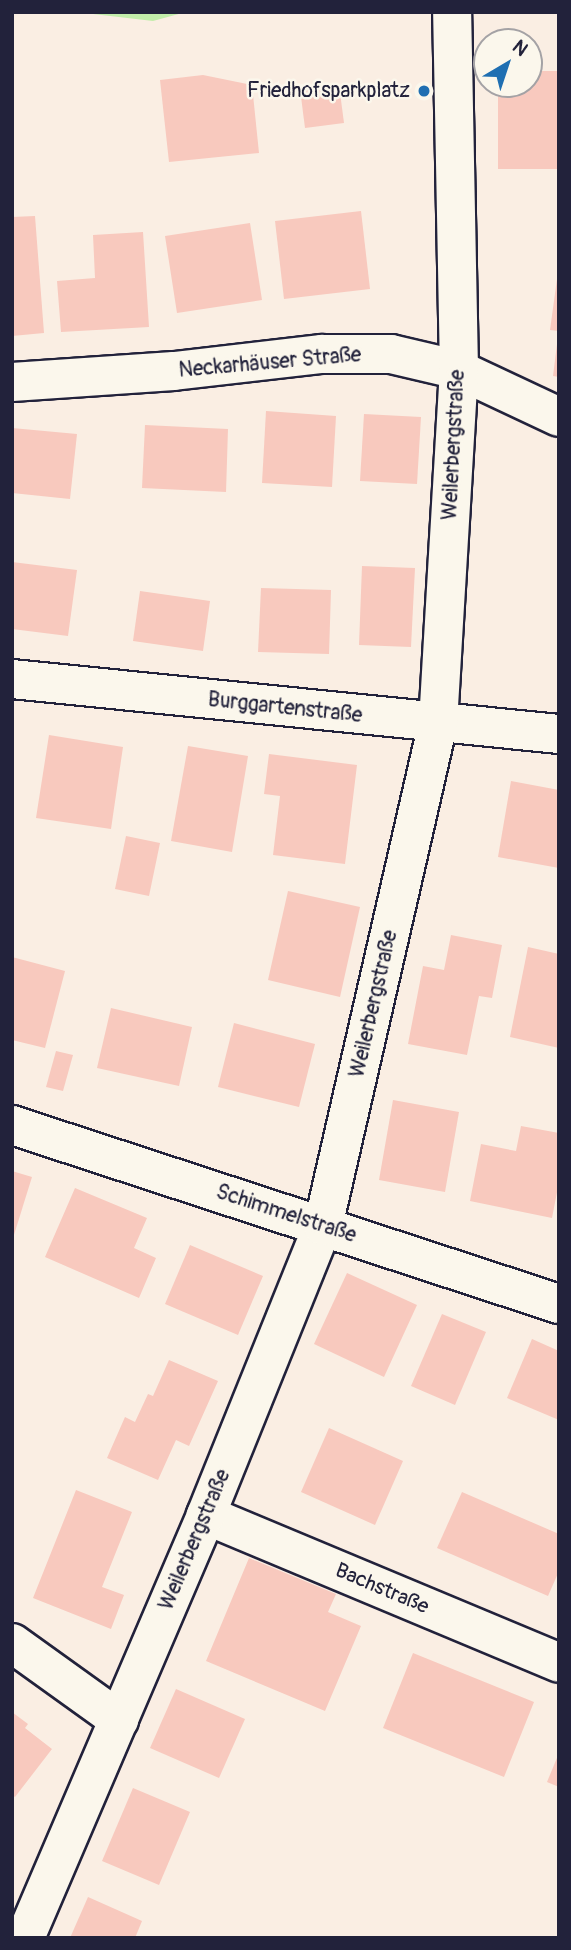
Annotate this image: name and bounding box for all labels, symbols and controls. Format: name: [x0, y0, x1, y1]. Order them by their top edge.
north arrow: [473, 28, 543, 98]
text: N: [507, 35, 532, 62]
place label: Friedhofsparkplatz: [247, 78, 410, 104]
marker: Friedhofsparkplatz: [416, 83, 432, 99]
street label: Neckarhäuser Straße: [178, 342, 362, 384]
street label: Weilerbergstraße: [437, 369, 471, 521]
street label: Burggartenstraße: [207, 687, 363, 729]
street label: Weilerbergstraße: [345, 928, 403, 1080]
street label: Schimmelstraße: [213, 1179, 359, 1249]
street label: Weilerbergstraße: [154, 1466, 236, 1614]
street label: Bachstraße: [331, 1558, 433, 1620]

